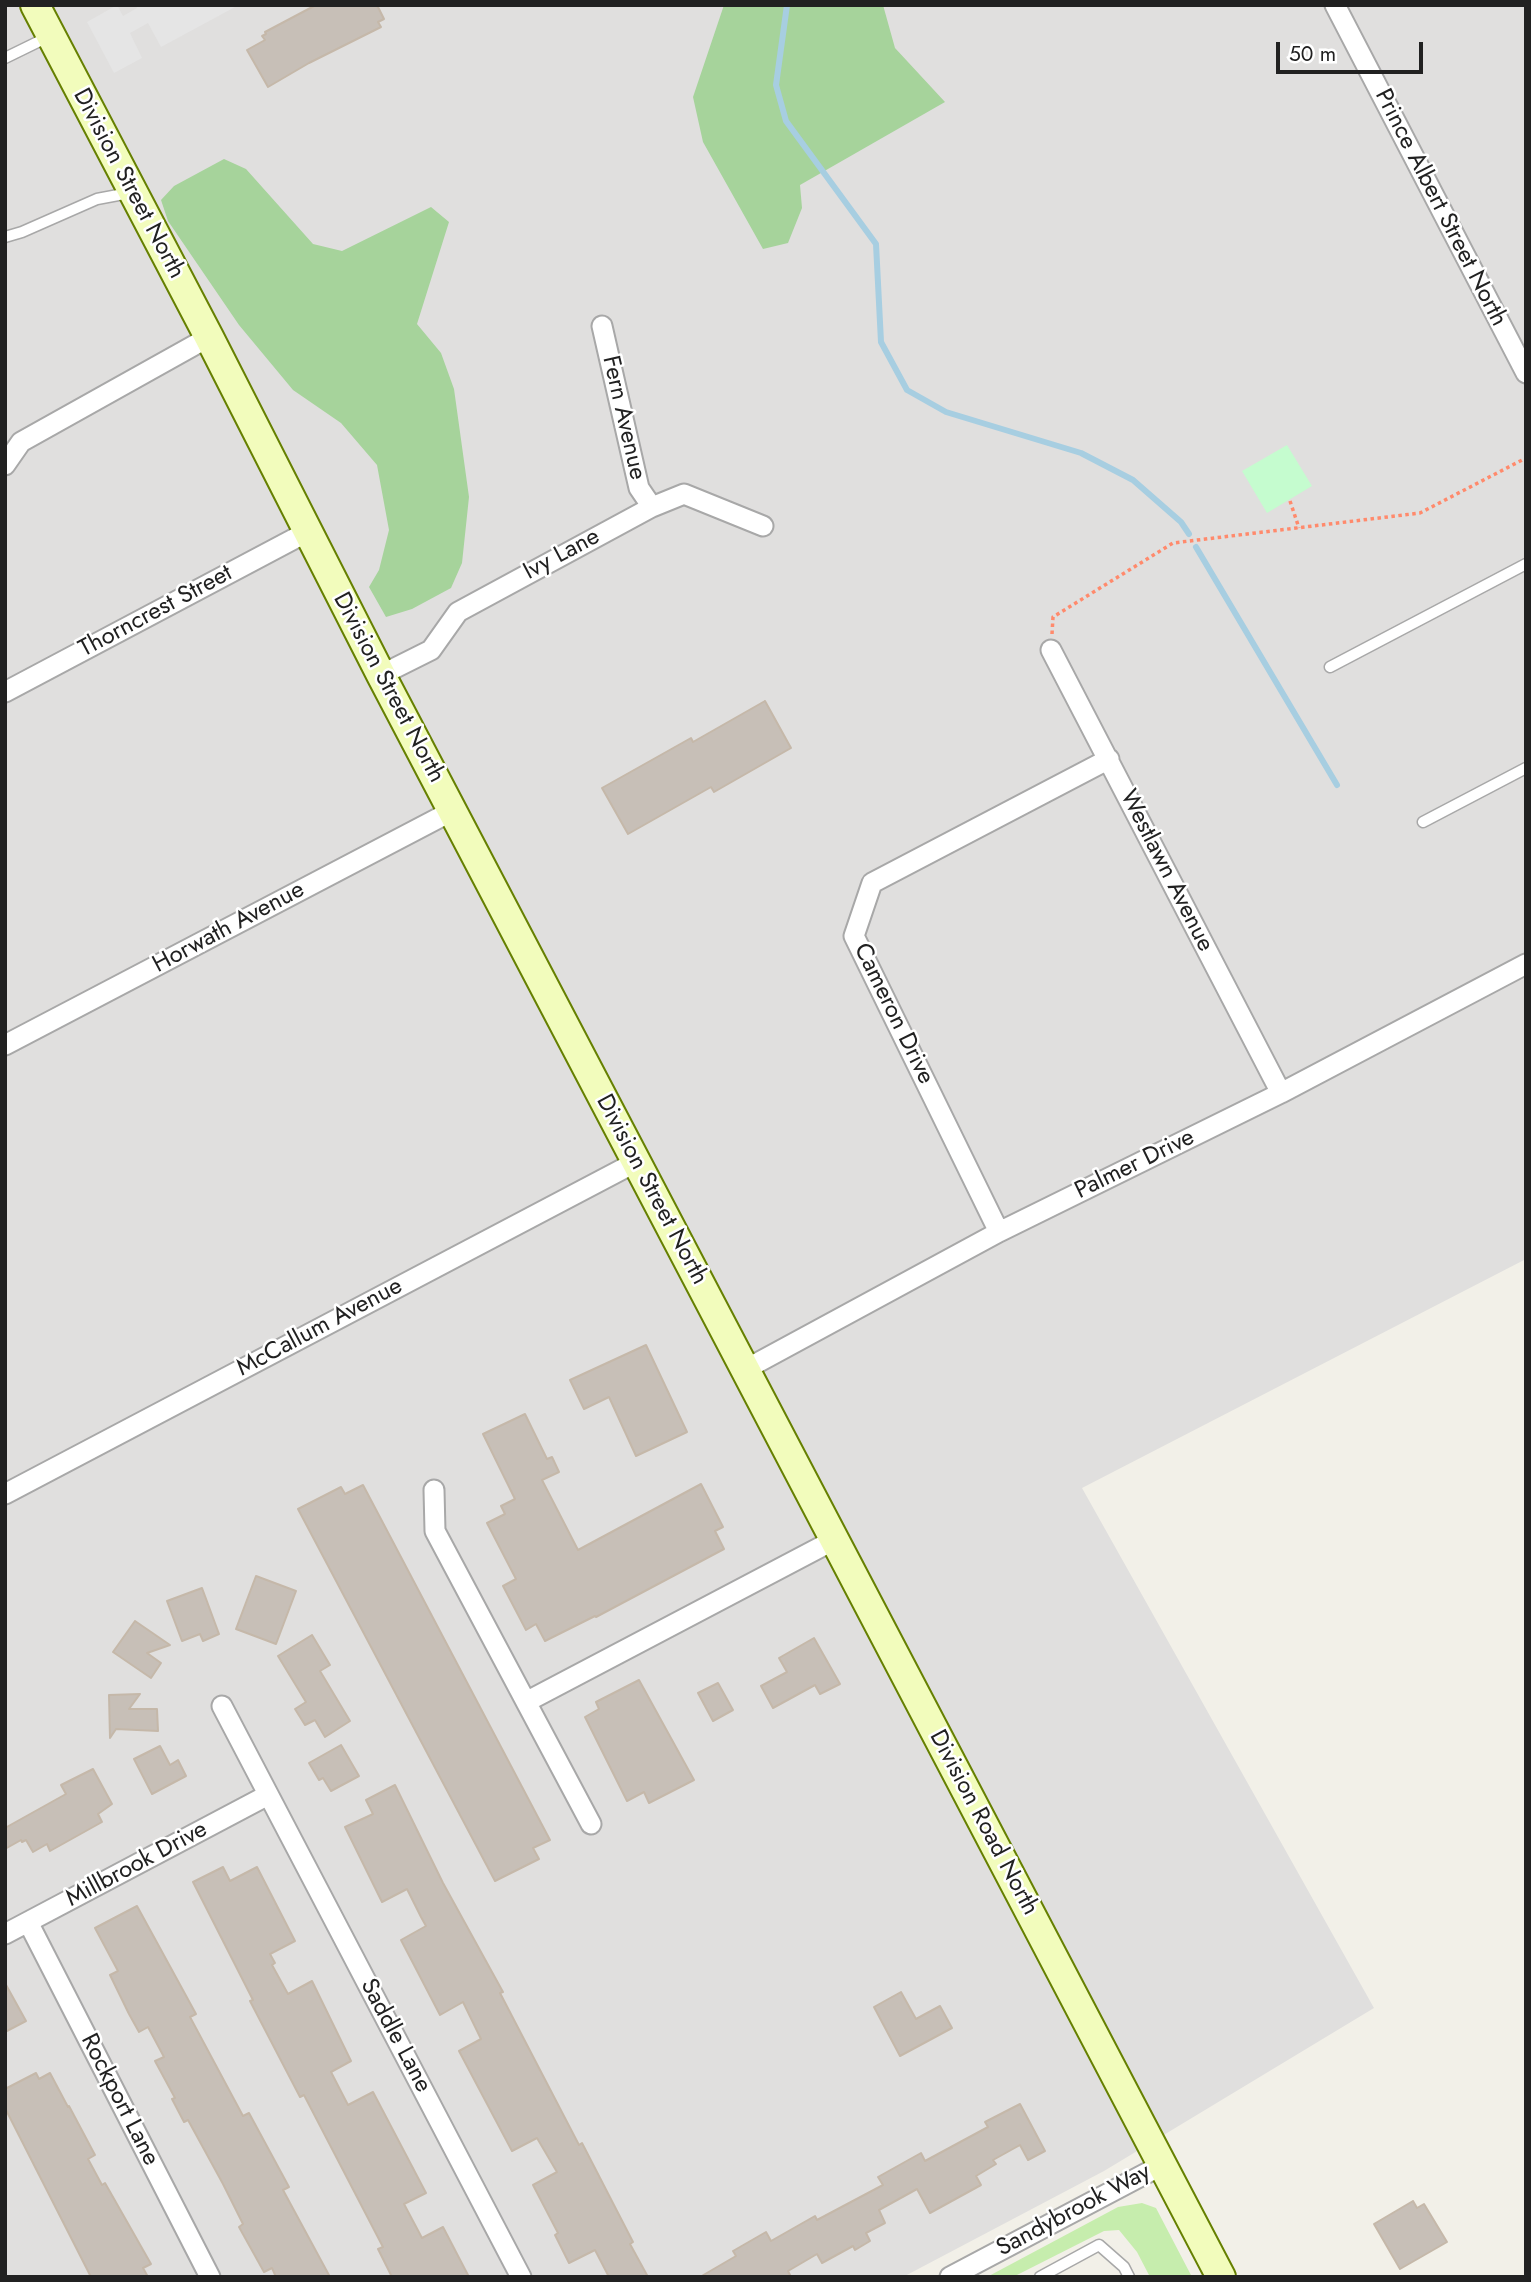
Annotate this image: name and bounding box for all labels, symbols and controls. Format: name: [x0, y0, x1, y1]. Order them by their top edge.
scale bar: [1279, 28, 1426, 72]
text: 50 m: [1289, 39, 1336, 69]
street label: Division Street North: [66, 84, 190, 284]
street label: Prince Albert Street North: [1368, 85, 1512, 331]
street label: Fern Avenue: [595, 353, 651, 483]
street label: Ivy Lane: [519, 523, 605, 587]
street label: Thorncrest Street: [74, 560, 238, 664]
street label: Division Street North: [326, 588, 450, 788]
street label: Westlawn Avenue: [1113, 785, 1219, 957]
street label: Horwath Avenue: [148, 876, 310, 980]
street label: Cameron Drive: [846, 939, 940, 1089]
street label: Division Street North: [589, 1090, 713, 1290]
street label: Palmer Drive: [1071, 1124, 1199, 1206]
street label: McCallum Avenue: [232, 1272, 408, 1384]
street label: Division Road North: [922, 1726, 1044, 1920]
street label: Millbrook Drive: [62, 1816, 212, 1914]
street label: Saddle Lane: [353, 1974, 437, 2098]
street label: Rockport Lane: [74, 2029, 164, 2171]
street label: Sandybrook Way: [992, 2158, 1156, 2264]

